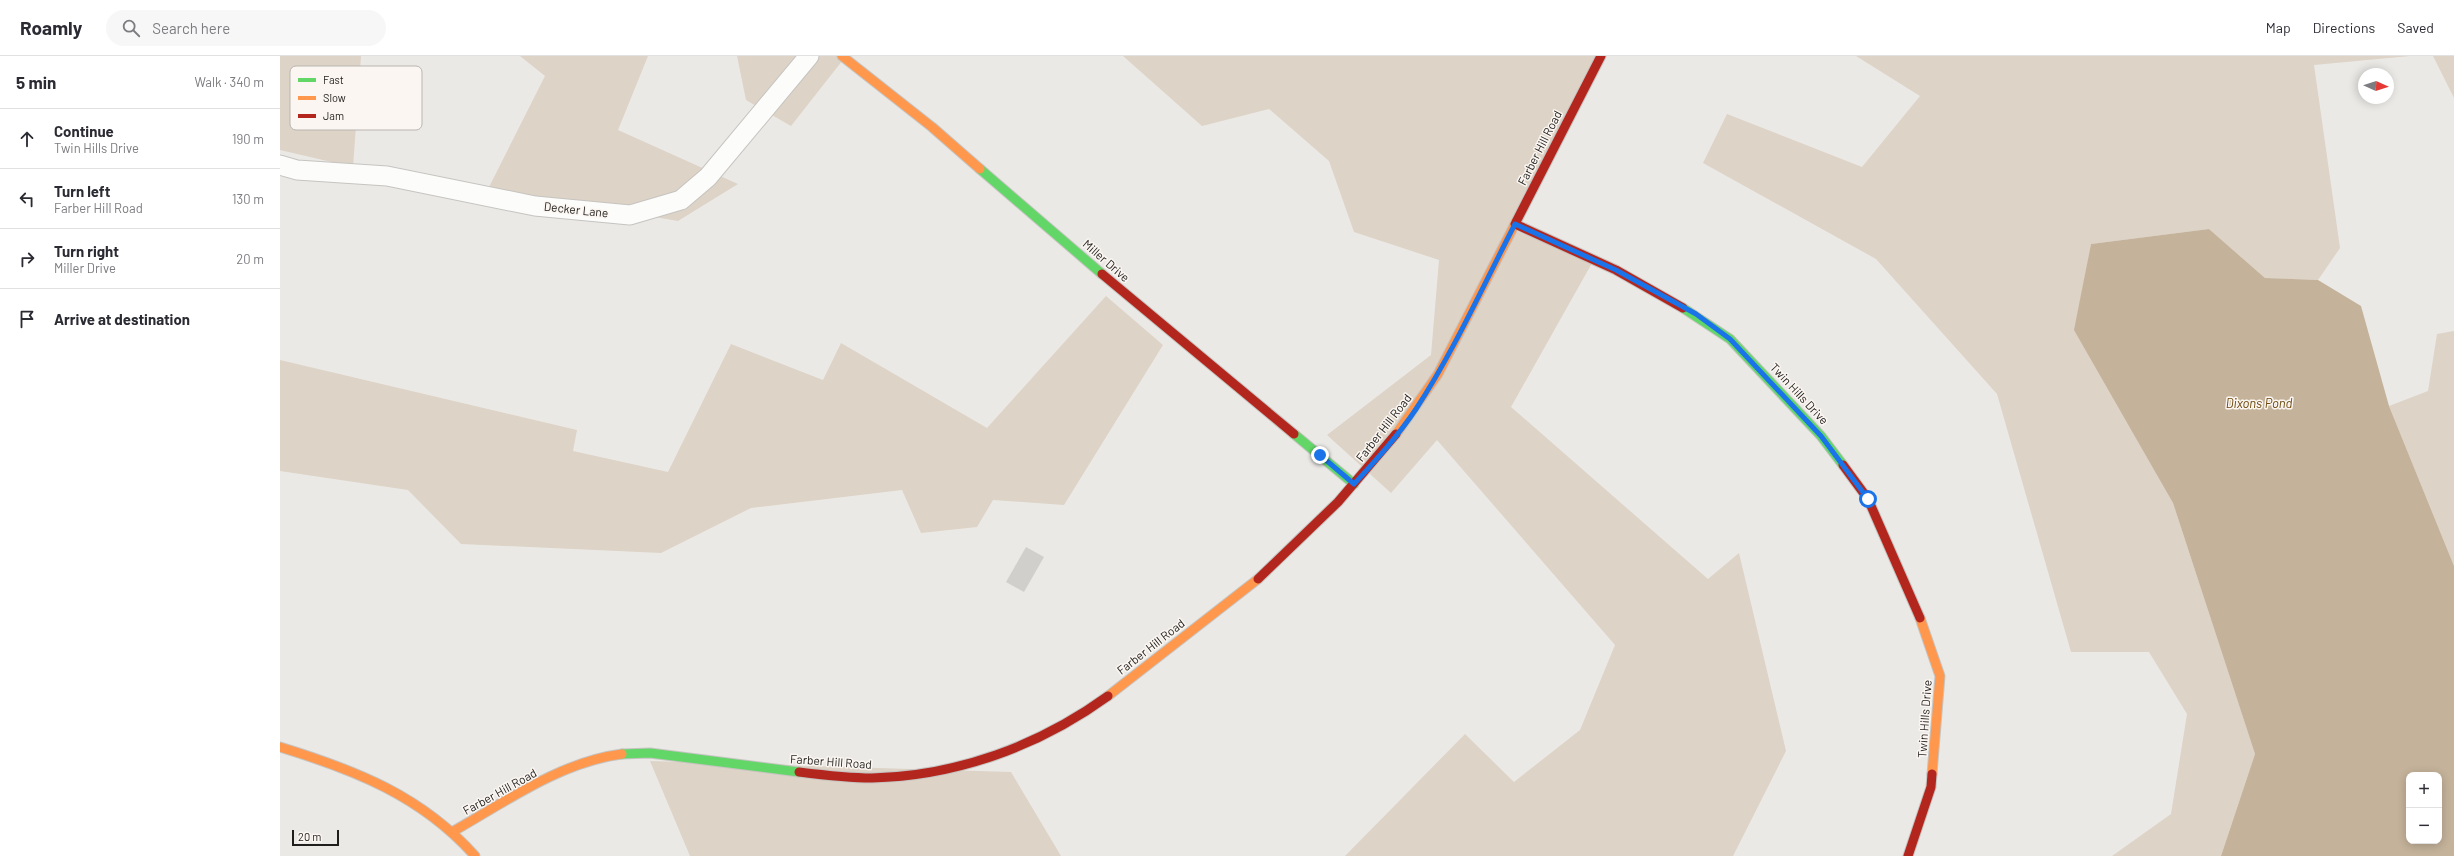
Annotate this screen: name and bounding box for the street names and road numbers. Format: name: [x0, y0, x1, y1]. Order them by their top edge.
street label: Farber Hill Road: [1514, 108, 1564, 187]
street label: Decker Lane: [543, 199, 609, 219]
street label: Miller Drive: [1081, 236, 1133, 284]
street label: Twin Hills Drive: [1768, 360, 1832, 427]
street label: Farber Hill Road: [1352, 391, 1414, 464]
street label: Farber Hill Road: [1114, 615, 1187, 677]
street label: Twin Hills Drive: [1914, 679, 1934, 758]
street label: Farber Hill Road: [790, 751, 872, 771]
street label: Farber Hill Road: [460, 765, 539, 817]

